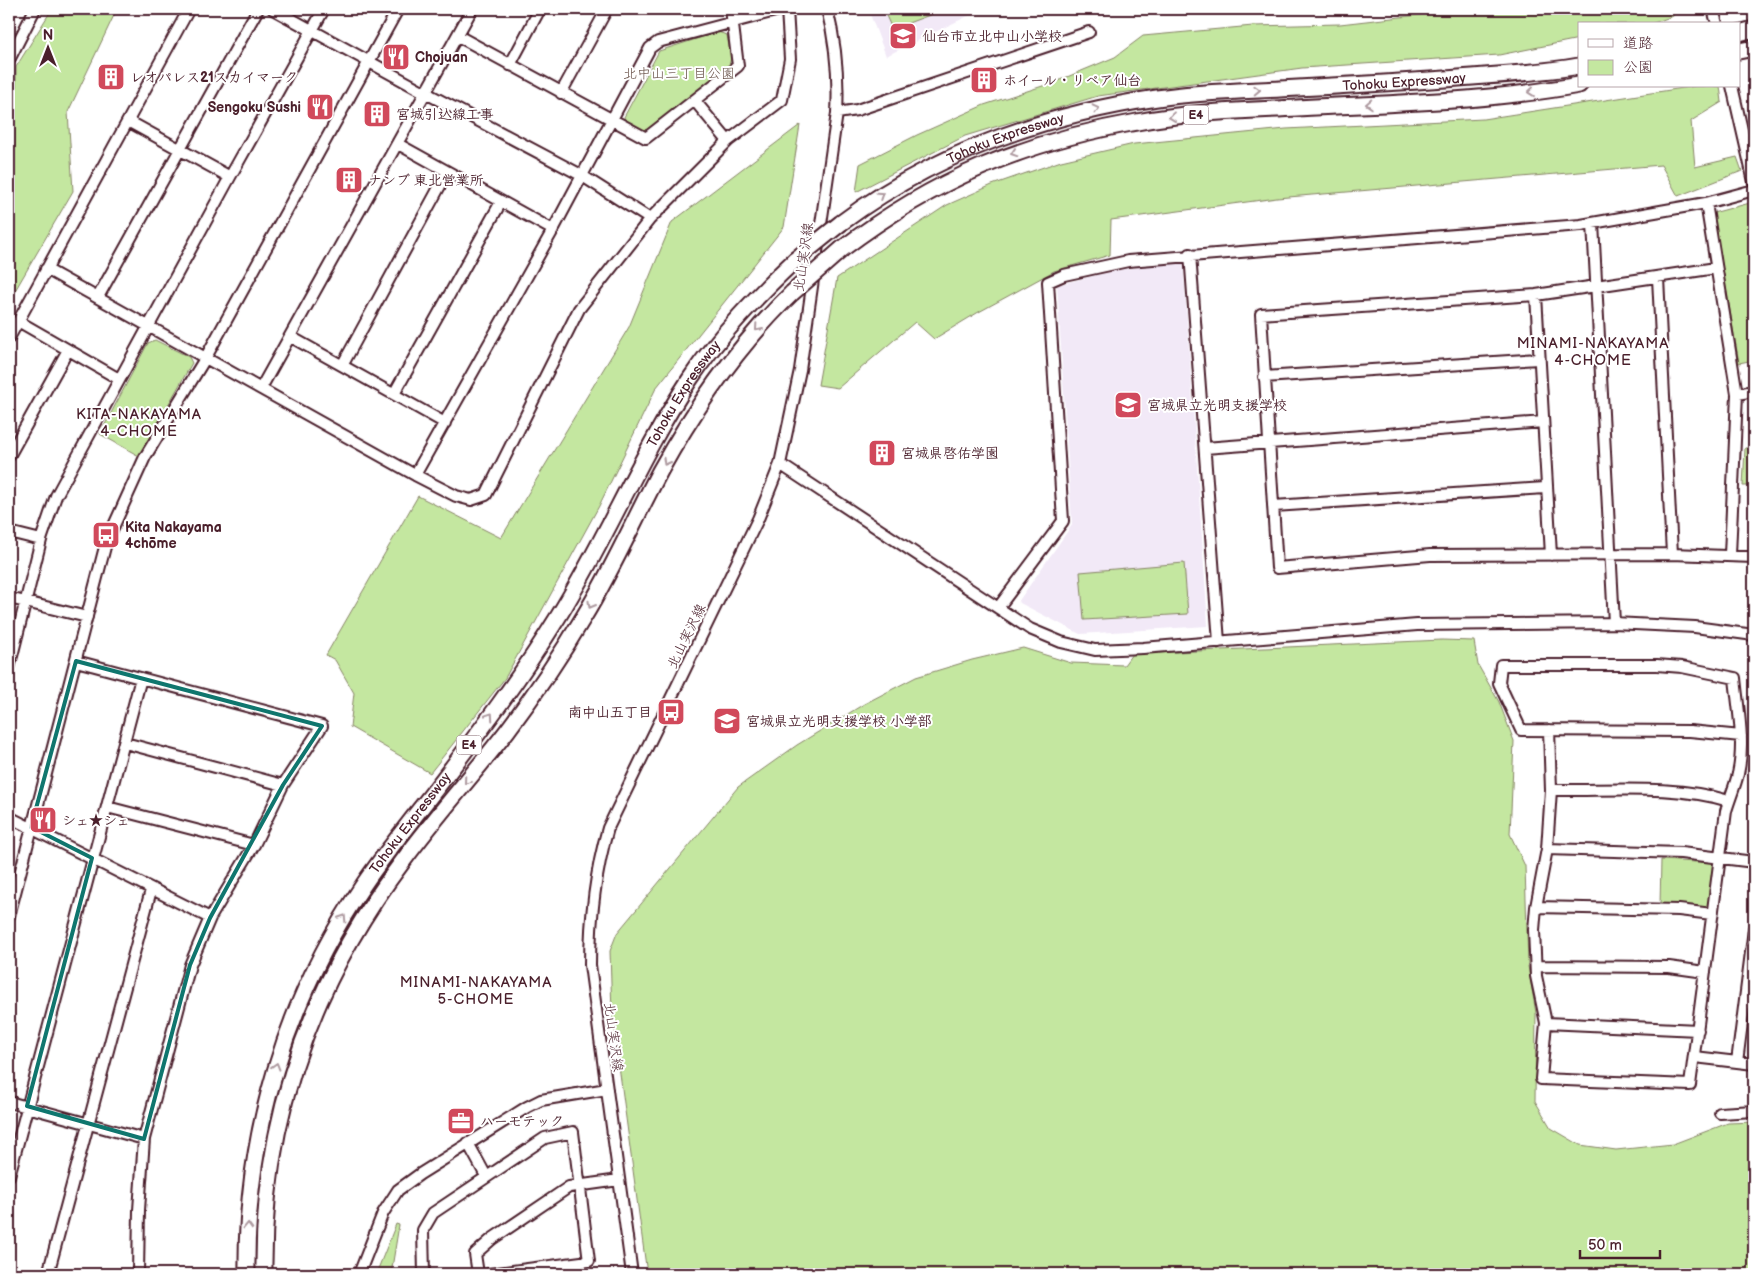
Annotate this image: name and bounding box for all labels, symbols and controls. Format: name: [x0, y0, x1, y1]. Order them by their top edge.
school or university icon: 仙台市立北中山小学校: [888, 21, 918, 51]
north arrow: [22, 22, 72, 72]
legend: [1578, 22, 1740, 88]
text: N: [43, 27, 53, 44]
place label: 仙台市立北中山小学校: [922, 28, 1062, 45]
text: 道路: [1623, 34, 1653, 53]
restaurant icon: Chojuan: [381, 42, 411, 72]
place label: Chojuan: [415, 49, 468, 66]
text: 公園: [1623, 58, 1653, 77]
building icon: レオパレス21スカイマーク: [96, 62, 126, 92]
park label: 北中山三丁目公園: [623, 65, 735, 82]
building icon: ホイール・リペア仙台: [969, 65, 999, 95]
place label: レオパレス21スカイマーク: [130, 69, 298, 86]
street label: Tohoku Expressway: [1342, 69, 1467, 95]
place label: ホイール・リペア仙台: [1003, 72, 1141, 89]
one-way arrow: [1253, 85, 1261, 95]
one-way arrow: [1527, 86, 1535, 97]
restaurant icon: Sengoku Sushi: [305, 92, 335, 122]
place label: Sengoku Sushi: [208, 99, 301, 116]
building icon: 宮城引込線工事: [362, 99, 392, 129]
one-way arrow: [1365, 99, 1373, 110]
one-way arrow: [1091, 104, 1100, 115]
place label: 宮城引込線工事: [396, 106, 494, 123]
road number: E4: [1184, 106, 1208, 124]
street label: Tohoku Expressway: [944, 109, 1066, 168]
one-way arrow: [1168, 111, 1176, 122]
one-way arrow: [1010, 148, 1019, 158]
building icon: ナンブ 東北営業所: [334, 165, 364, 195]
place label: ナンブ 東北営業所: [368, 172, 484, 189]
one-way arrow: [876, 192, 885, 202]
street label: 北山実沢線: [790, 221, 817, 293]
one-way arrow: [755, 322, 764, 331]
district label: MINAMI-NAKAYAMA 4-CHOME: [1517, 334, 1669, 370]
street label: Tohoku Expressway: [643, 337, 725, 450]
school or university icon: 宮城県立光明支援学校: [1113, 390, 1143, 420]
place label: 宮城県立光明支援学校: [1147, 397, 1287, 414]
district label: KITA-NAKAYAMA 4-CHOME: [76, 405, 202, 441]
building icon: 宮城県啓佑学園: [867, 438, 897, 468]
place label: 宮城県啓佑学園: [901, 445, 999, 462]
one-way arrow: [662, 456, 672, 465]
place label: Kita Nakayama 4chōme: [125, 519, 222, 552]
bus stop icon: Kita Nakayama 4chōme: [91, 520, 121, 550]
one-way arrow: [587, 600, 597, 609]
street label: 北山実沢線: [663, 601, 709, 671]
bus stop icon: 南中山五丁目: [656, 697, 686, 727]
place label: 南中山五丁目: [568, 704, 652, 721]
school or university icon: 宮城県立光明支援学校 小学部: [712, 706, 742, 736]
one-way arrow: [484, 713, 493, 722]
place label: 宮城県立光明支援学校 小学部: [746, 713, 932, 730]
road number: E4: [456, 736, 482, 754]
street label: Tohoku Expressway: [366, 769, 455, 877]
one-way arrow: [464, 775, 472, 784]
restaurant icon: シェ★シェ: [28, 805, 58, 835]
place label: シェ★シェ: [62, 812, 130, 829]
one-way arrow: [336, 915, 346, 924]
district label: MINAMI-NAKAYAMA 5-CHOME: [400, 973, 552, 1009]
street label: 北山実沢線: [600, 1001, 627, 1073]
one-way arrow: [271, 1062, 281, 1071]
office icon: ハーモテック: [446, 1106, 476, 1136]
place label: ハーモテック: [480, 1113, 564, 1130]
one-way arrow: [242, 1221, 253, 1229]
scale bar: [1580, 1228, 1660, 1260]
text: 50 m: [1588, 1236, 1622, 1255]

